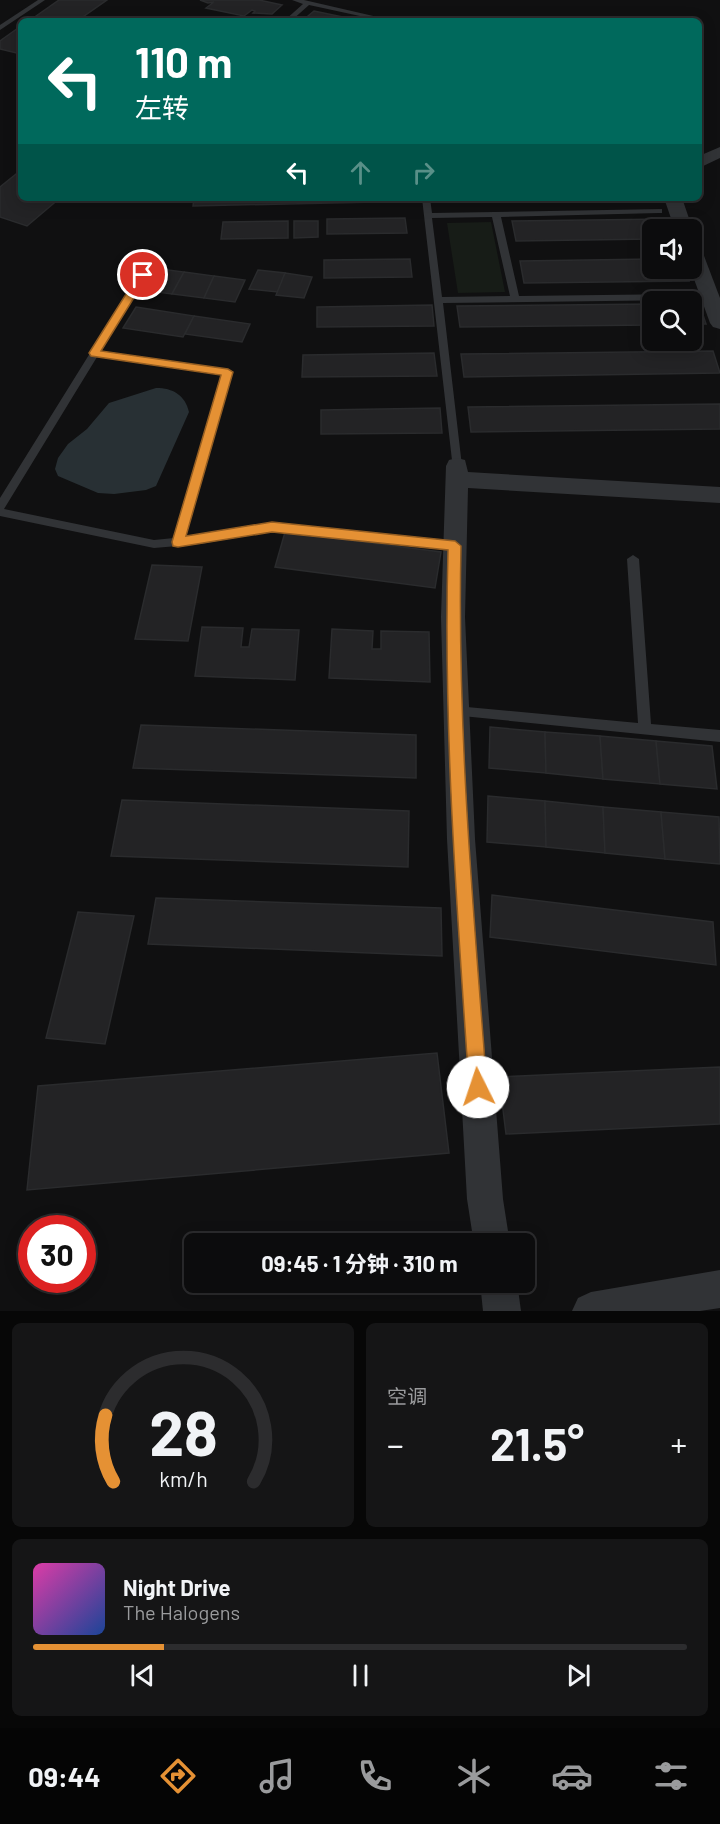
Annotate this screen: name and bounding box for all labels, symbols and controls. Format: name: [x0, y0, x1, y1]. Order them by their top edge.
text: 110 m: [135, 36, 232, 86]
icon: left: [36, 42, 114, 120]
text: 左转: [135, 91, 189, 123]
icon: left: [281, 156, 314, 189]
icon: ahead: [344, 156, 377, 189]
icon: right: [407, 156, 440, 189]
map controls: [642, 219, 702, 351]
button: sound: [642, 219, 702, 279]
pin: [117, 249, 168, 300]
icon: arrive: [126, 258, 159, 291]
button: search: [642, 291, 702, 351]
position arrow: [446, 1055, 510, 1119]
speed limit sign: 30: [18, 1215, 96, 1293]
text: 09:45 · 1 分钟 · 310 m: [261, 1250, 458, 1276]
text: 空调: [387, 1384, 427, 1408]
text: 28: [149, 1394, 217, 1468]
text: 21.5°: [490, 1416, 584, 1470]
text: −: [387, 1424, 404, 1464]
text: +: [671, 1424, 687, 1464]
text: km/h: [159, 1466, 207, 1491]
text: Night Drive: [123, 1574, 231, 1600]
text: The Halogens: [123, 1600, 240, 1624]
icon: previous: [126, 1659, 159, 1692]
icon: pause: [344, 1659, 377, 1692]
icon: next: [562, 1659, 595, 1692]
icon: directions: [157, 1755, 199, 1797]
icon: music: [256, 1755, 298, 1797]
icon: phone: [354, 1755, 396, 1797]
icon: climate: [453, 1755, 495, 1797]
icon: car: [551, 1755, 593, 1797]
icon: filters: [650, 1755, 692, 1797]
text: 09:44: [28, 1760, 101, 1792]

